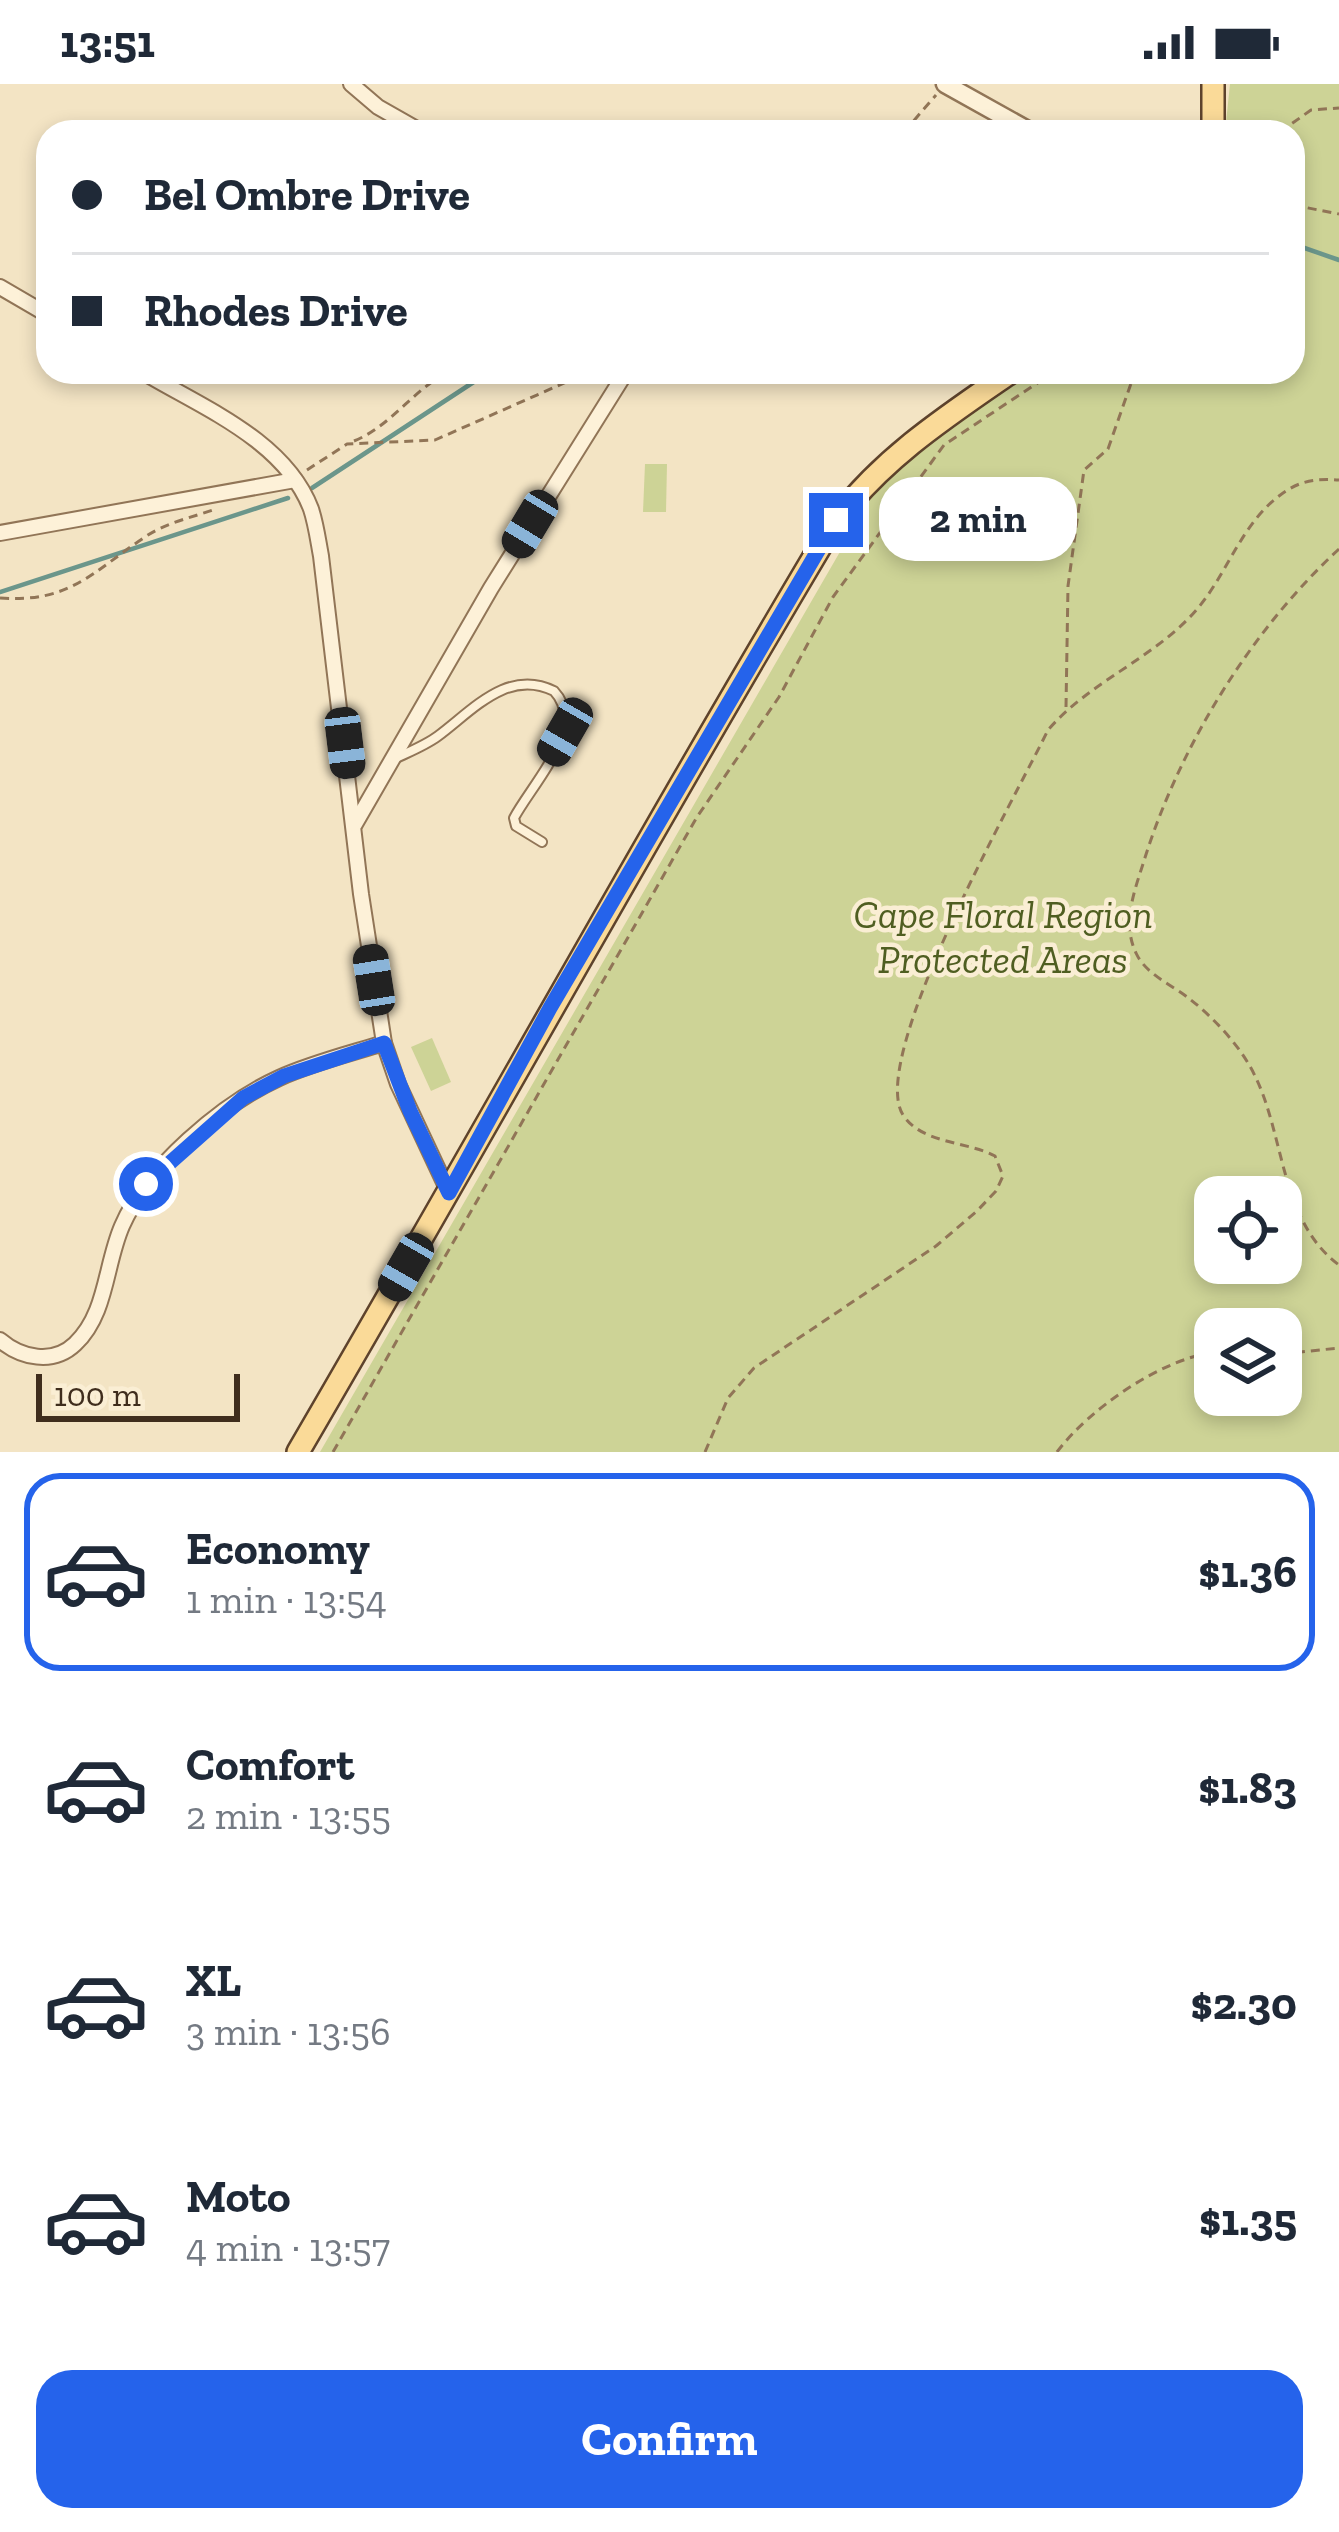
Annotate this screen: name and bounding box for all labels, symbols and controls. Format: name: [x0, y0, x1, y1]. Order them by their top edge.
text: 13:51: [60, 15, 155, 69]
text: Bel Ombre Drive: [144, 168, 470, 222]
text: Rhodes Drive: [144, 284, 408, 338]
callout: 2 min: [878, 478, 1076, 562]
car: [496, 484, 564, 564]
route end: [809, 493, 863, 547]
text: 2 min: [929, 495, 1027, 542]
car: [531, 692, 599, 772]
car: [323, 705, 367, 781]
park label: Cape Floral Region Protected Areas: [853, 891, 1153, 983]
car: [351, 942, 397, 1018]
route start: [119, 1157, 173, 1211]
map controls: [1194, 1176, 1302, 1416]
button: locate: [1194, 1176, 1302, 1284]
car: [372, 1227, 440, 1307]
button: layers: [1194, 1308, 1302, 1416]
scale bar: [36, 1368, 240, 1421]
text: 100 m: [54, 1375, 141, 1414]
icon: car: [42, 1518, 150, 1626]
text: Economy: [186, 1522, 370, 1576]
text: $1.36: [1198, 1545, 1297, 1599]
text: 1 min · 13:54: [186, 1576, 387, 1623]
icon: car: [42, 1734, 150, 1842]
text: Comfort: [186, 1738, 354, 1792]
text: $1.83: [1198, 1761, 1297, 1815]
text: 2 min · 13:55: [186, 1792, 391, 1839]
icon: car: [42, 1950, 150, 2058]
text: XL: [186, 1954, 241, 2008]
text: $2.30: [1191, 1977, 1297, 2031]
text: 3 min · 13:56: [186, 2008, 391, 2055]
icon: car: [42, 2166, 150, 2274]
text: Moto: [186, 2170, 291, 2224]
text: $1.35: [1199, 2193, 1297, 2247]
text: 4 min · 13:57: [186, 2224, 390, 2271]
button: Confirm: [36, 2370, 1303, 2508]

